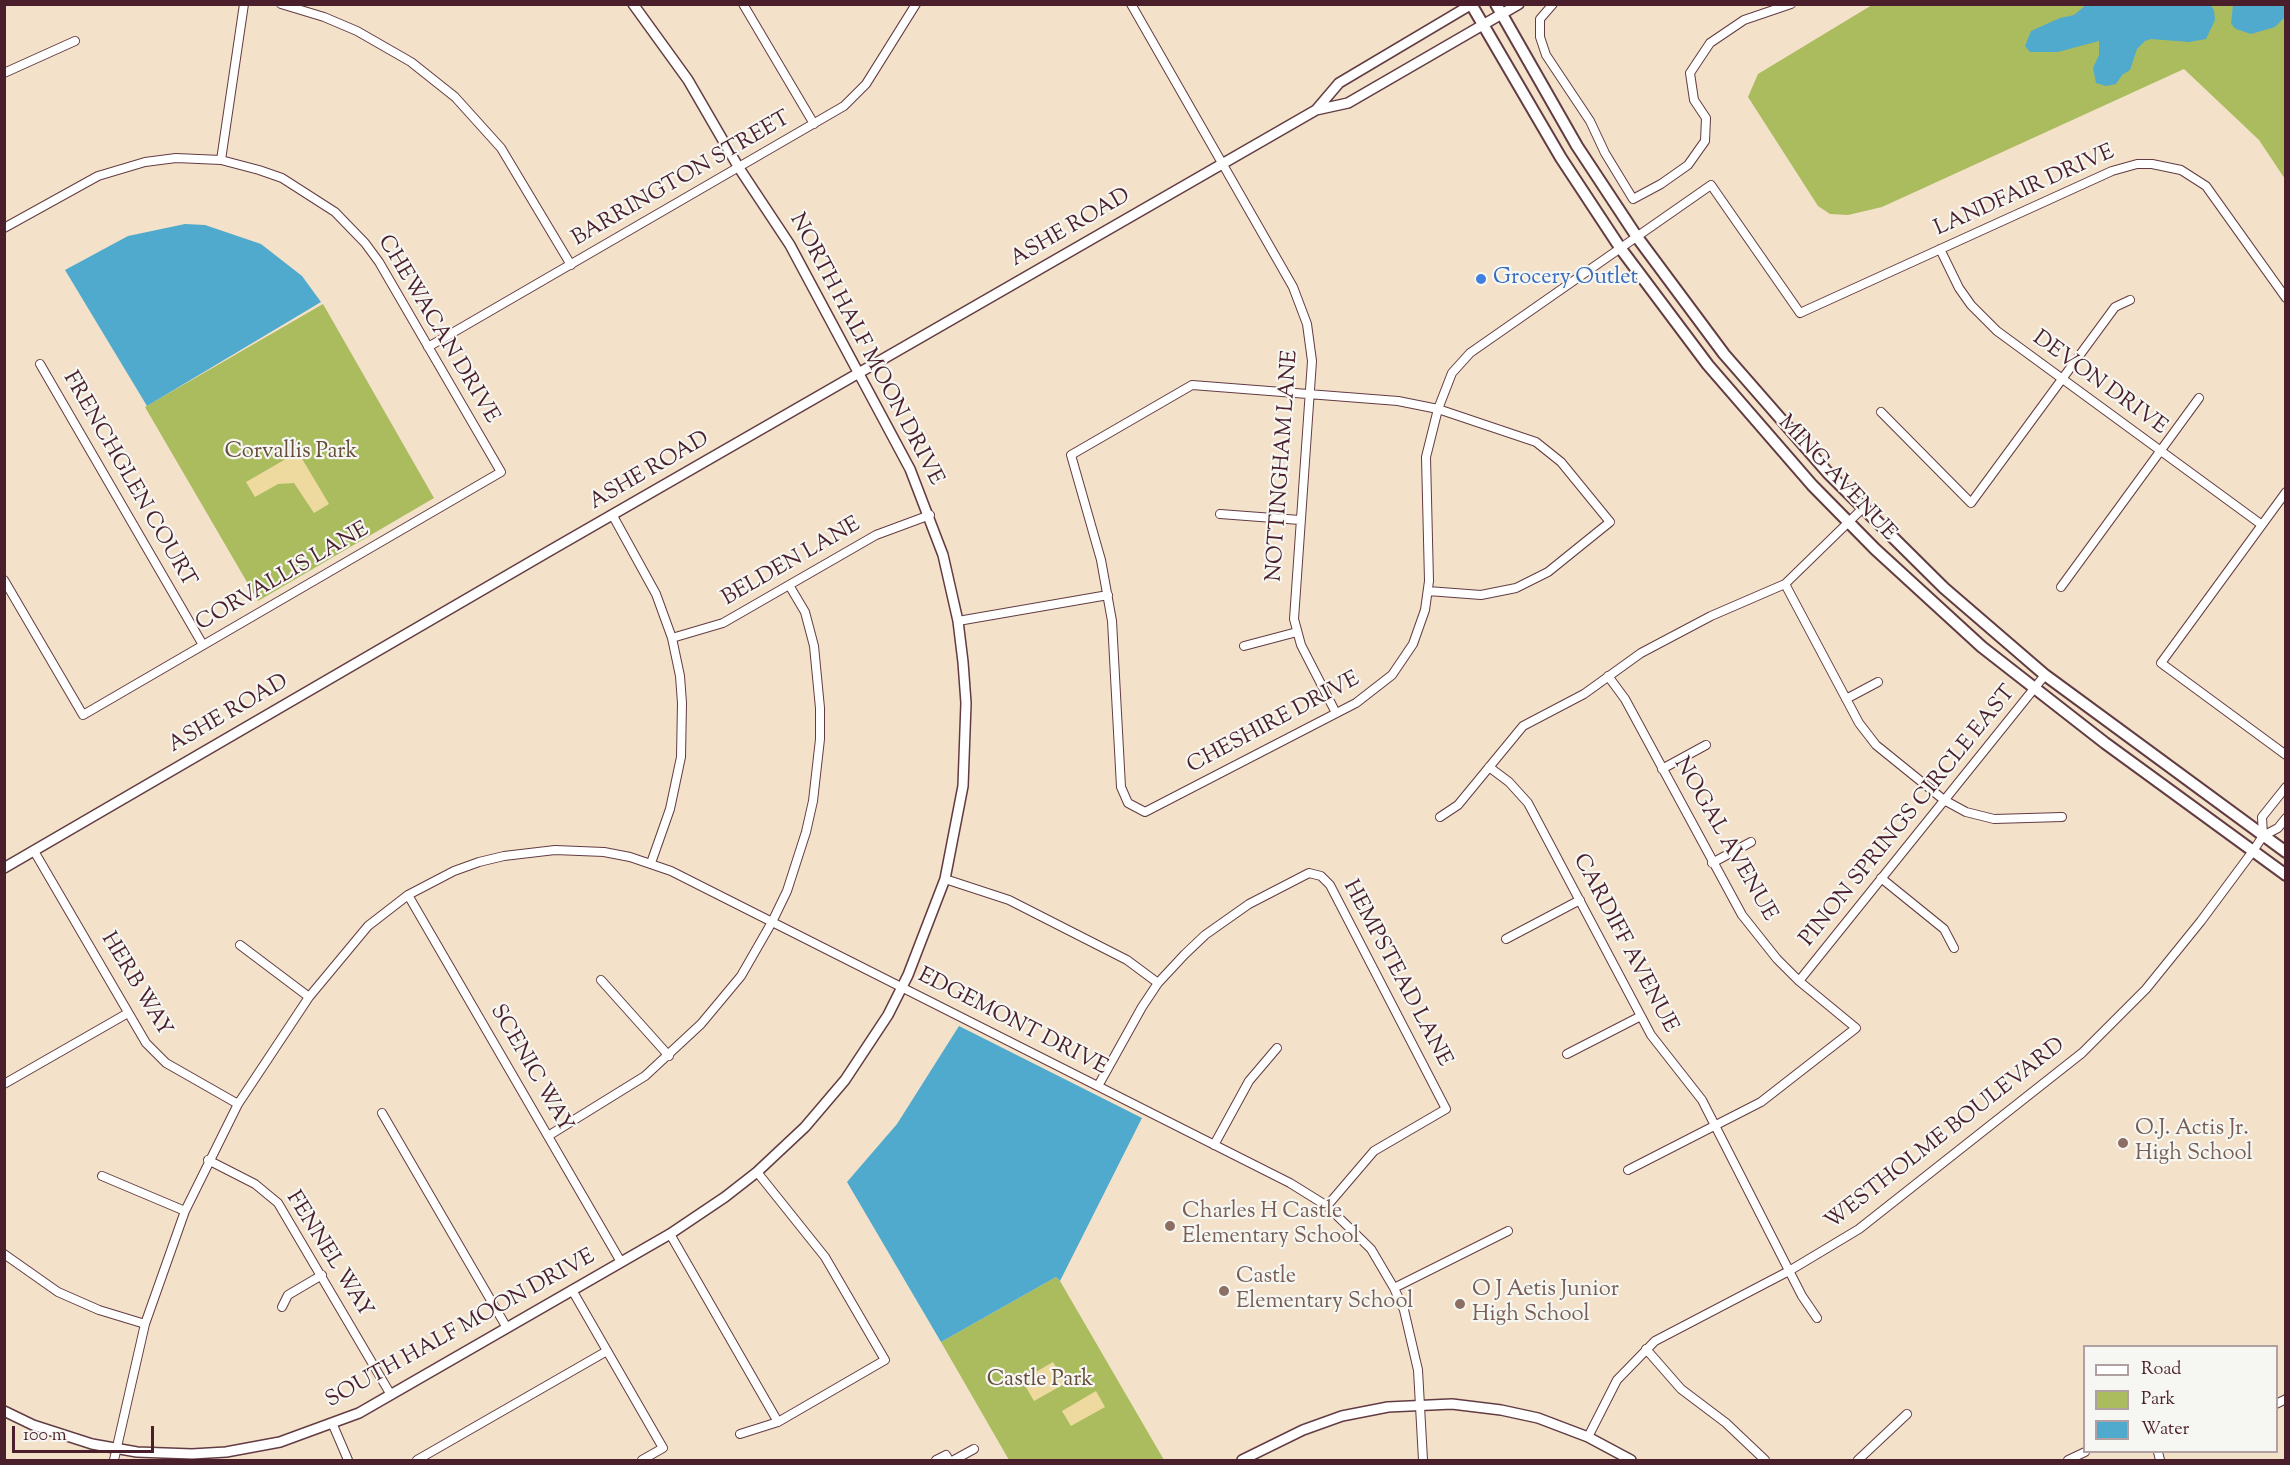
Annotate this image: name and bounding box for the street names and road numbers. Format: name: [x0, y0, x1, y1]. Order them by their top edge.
street label: BARRINGTON STREET: [568, 107, 796, 253]
street label: LANDFAIR DRIVE: [1931, 140, 2119, 244]
street label: ASHE ROAD: [1006, 184, 1136, 274]
street label: NORTH HALF MOON DRIVE: [782, 210, 948, 490]
street label: CHEWACAN DRIVE: [370, 231, 504, 429]
street label: DEVON DRIVE: [2026, 326, 2172, 442]
street label: NOTTINGHAM LANE: [1263, 349, 1305, 583]
street label: FRENCHGLEN COURT: [55, 368, 201, 592]
street label: MING AVENUE: [1771, 411, 1901, 547]
street label: ASHE ROAD: [585, 427, 715, 517]
street label: BELDEN LANE: [718, 513, 866, 613]
street label: CORVALLIS LANE: [192, 518, 374, 638]
street label: CHESHIRE DRIVE: [1183, 667, 1365, 781]
street label: ASHE ROAD: [164, 670, 294, 760]
street label: PINON SPRINGS CIRCLE EAST: [1795, 681, 2023, 953]
street label: NOGAL AVENUE: [1666, 753, 1782, 927]
street label: CARDIFF AVENUE: [1566, 850, 1682, 1038]
street label: HEMPSTEAD LANE: [1336, 876, 1456, 1072]
street label: HERB WAY: [94, 928, 176, 1042]
street label: EDGEMONT DRIVE: [913, 964, 1111, 1082]
street label: SCENIC WAY: [483, 1000, 577, 1138]
street label: WESTHOLME BOULEVARD: [1821, 1033, 2071, 1237]
street label: FENNEL WAY: [279, 1187, 377, 1323]
street label: SOUTH HALF MOON DRIVE: [322, 1245, 600, 1415]

